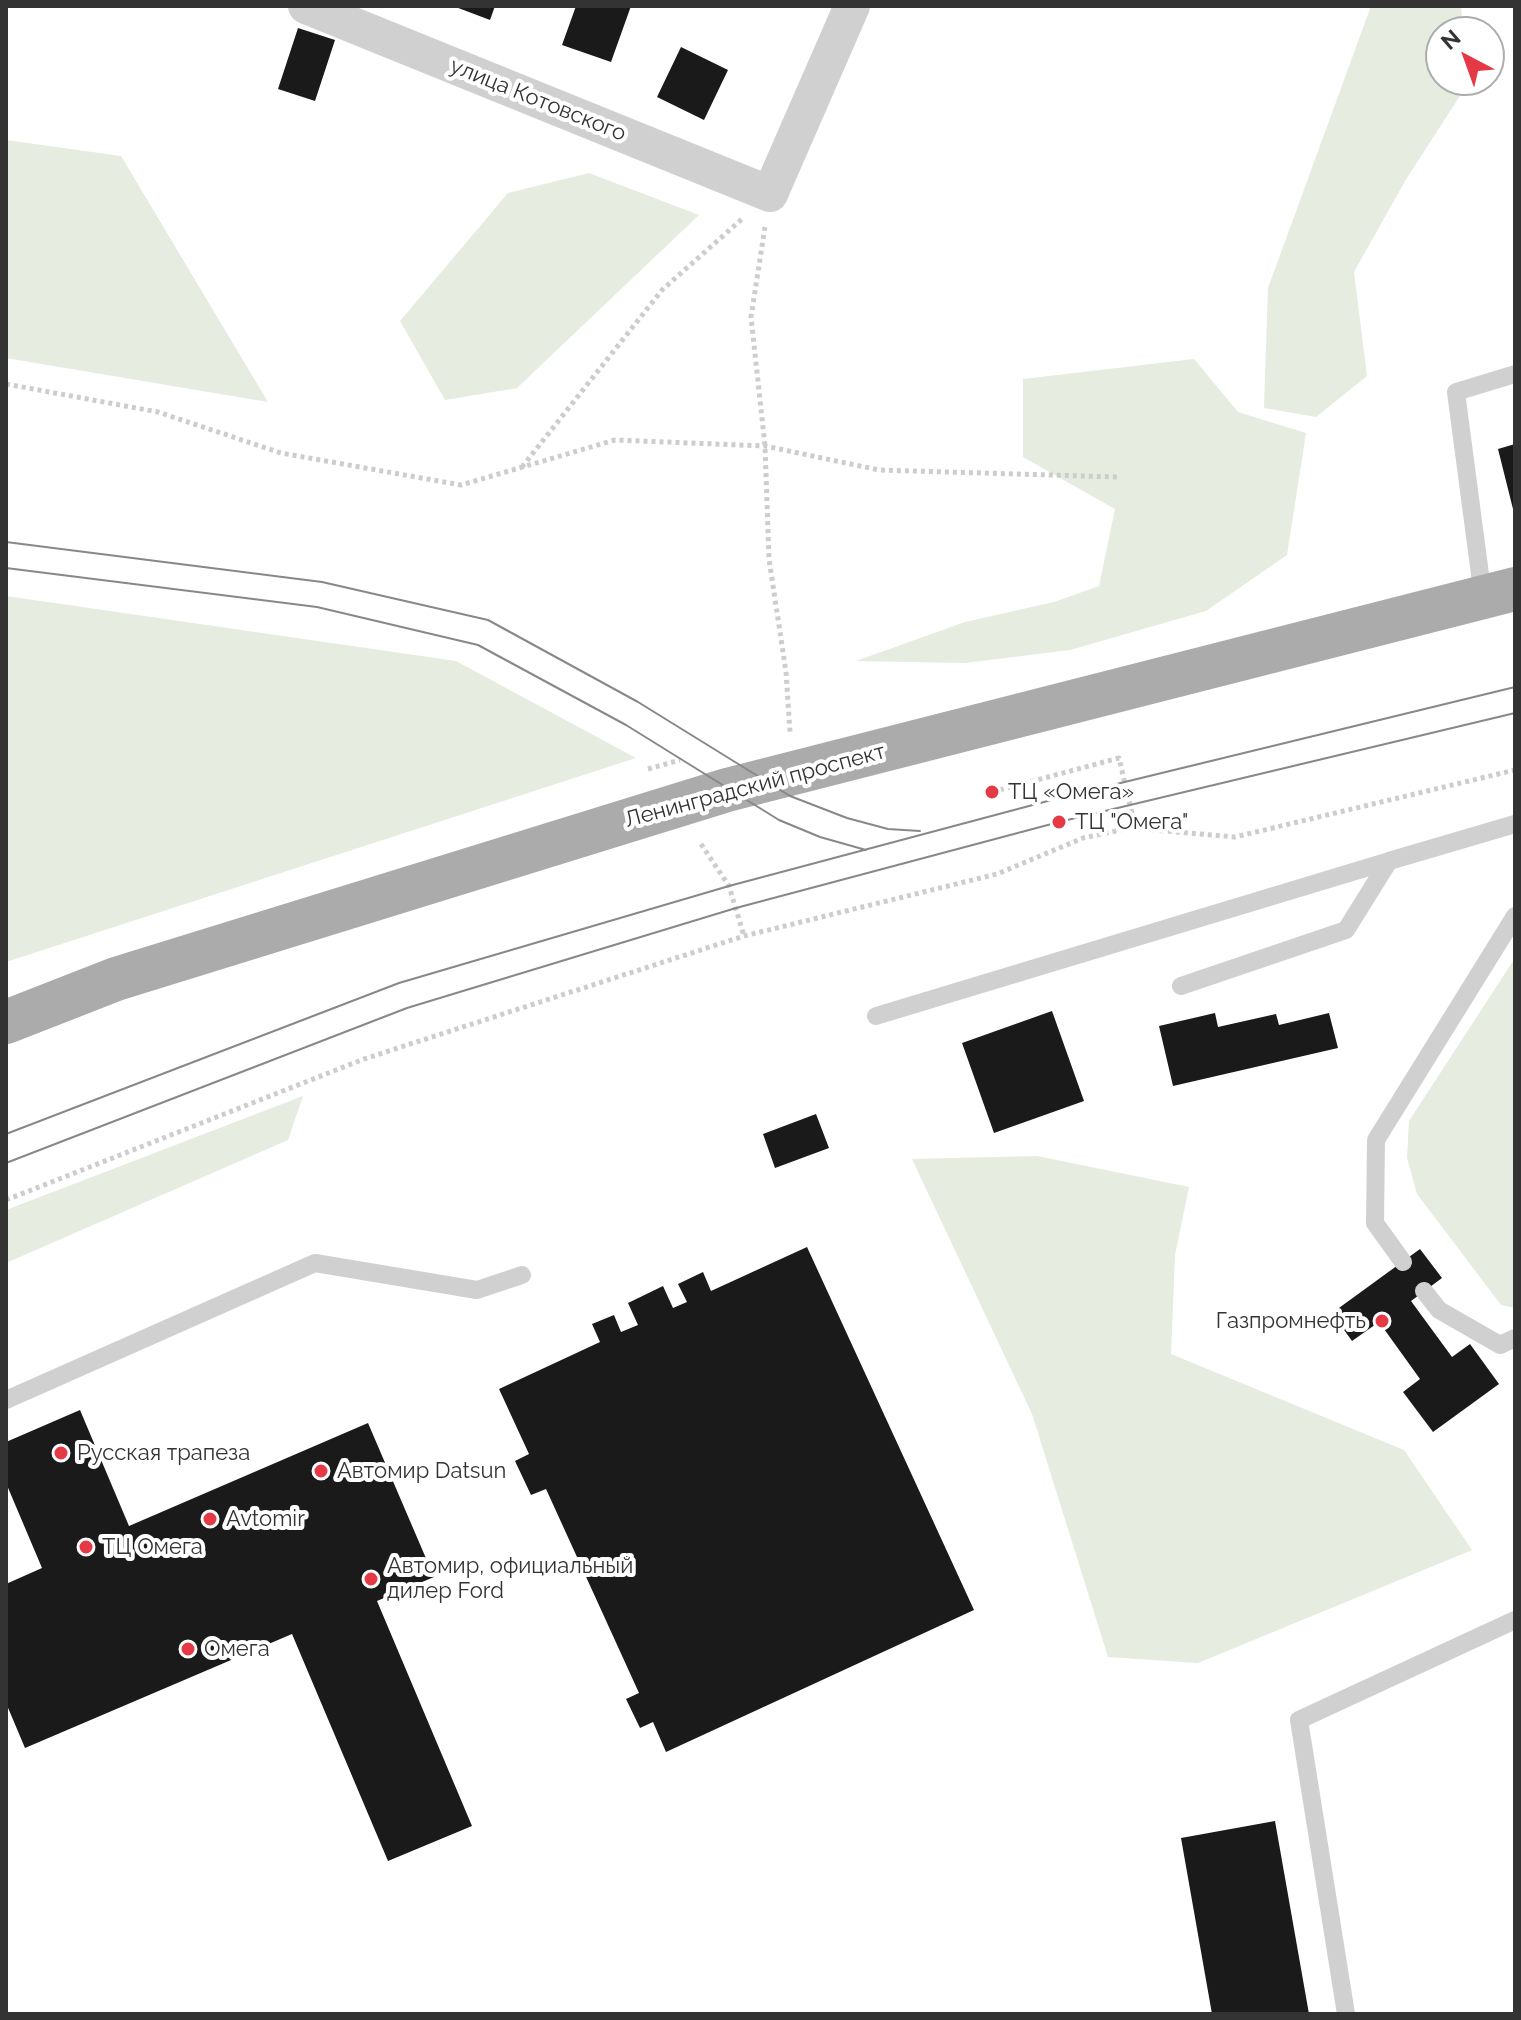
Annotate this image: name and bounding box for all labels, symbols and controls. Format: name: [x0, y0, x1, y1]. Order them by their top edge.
north arrow: [1425, 16, 1505, 96]
text: N: [1436, 24, 1465, 55]
street label: улица Котовского: [446, 53, 630, 147]
street label: Ленинградский проспект: [622, 738, 888, 834]
place label: ТЦ «Омега»: [1008, 779, 1134, 805]
marker: ТЦ «Омега»: [983, 783, 1001, 801]
place label: ТЦ "Омега": [1075, 809, 1188, 835]
marker: ТЦ "Омега": [1050, 813, 1068, 831]
place label: Газпромнефть: [1216, 1308, 1366, 1334]
marker: Газпромнефть: [1373, 1312, 1391, 1330]
place label: Русская трапеза: [77, 1440, 250, 1466]
marker: Русская трапеза: [52, 1444, 70, 1462]
place label: Автомир Datsun: [337, 1458, 506, 1484]
marker: Автомир Datsun: [312, 1462, 330, 1480]
place label: Avtomir: [226, 1506, 305, 1532]
marker: Avtomir: [201, 1510, 219, 1528]
place label: ТЦ Омега: [102, 1534, 203, 1560]
marker: ТЦ Омега: [77, 1538, 95, 1556]
place label: Автомир, официальный дилер Ford: [387, 1553, 633, 1604]
marker: Автомир, официальный дилер Ford: [362, 1570, 380, 1588]
place label: Омега: [204, 1636, 270, 1662]
marker: Омега: [179, 1640, 197, 1658]

